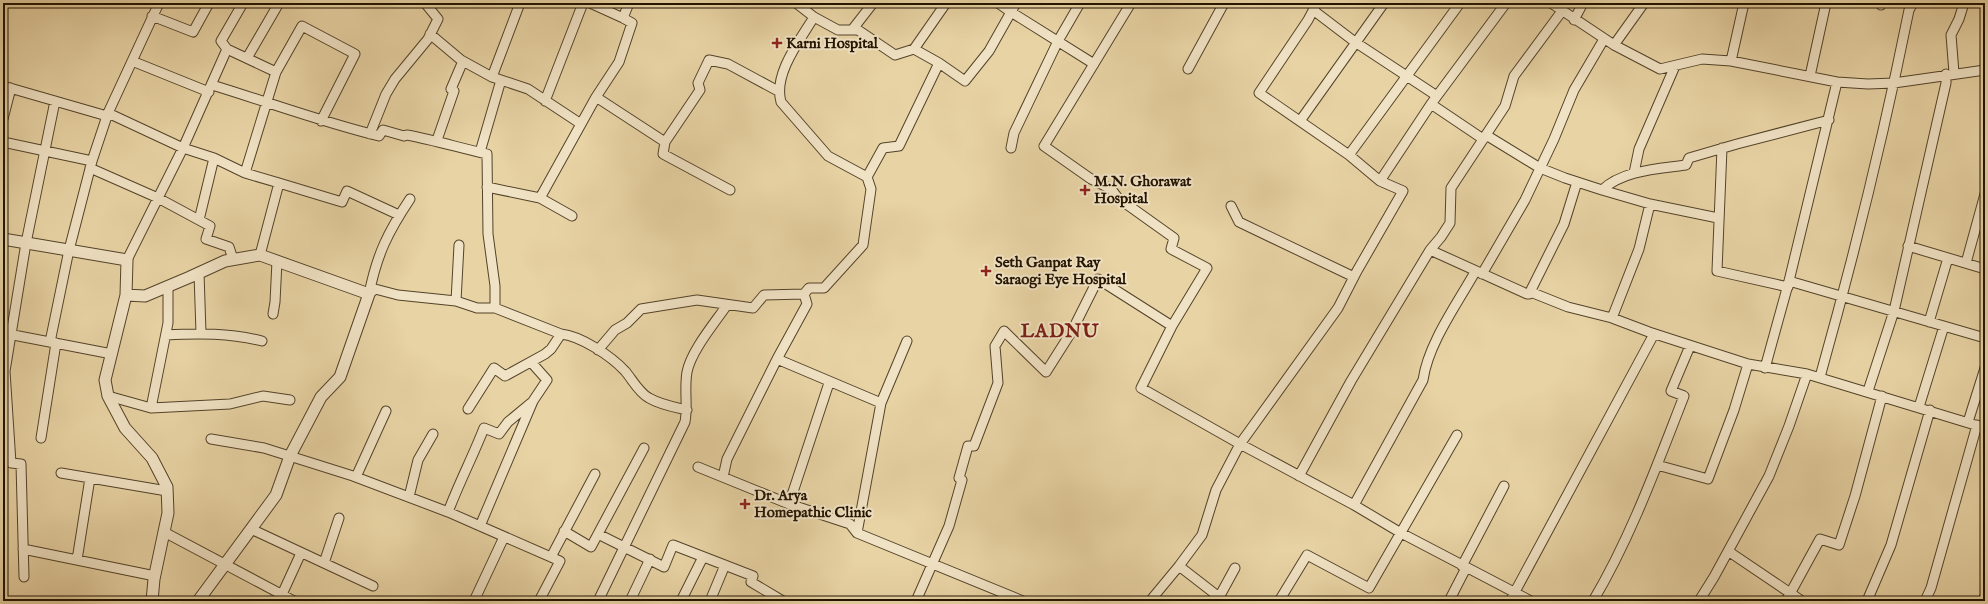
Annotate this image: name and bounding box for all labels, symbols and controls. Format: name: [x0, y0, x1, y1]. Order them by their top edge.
place label: Karni Hospital: [786, 34, 879, 53]
marker: Karni Hospital: [771, 37, 783, 49]
place label: M.N. Ghorawat Hospital: [1094, 172, 1192, 208]
marker: M.N. Ghorawat Hospital: [1079, 184, 1091, 196]
place label: Seth Ganpat Ray Saraogi Eye Hospital: [995, 253, 1127, 289]
marker: Seth Ganpat Ray Saraogi Eye Hospital: [980, 265, 992, 277]
district label: LADNU: [1021, 320, 1099, 344]
place label: Dr. Arya Homepathic Clinic: [754, 486, 872, 522]
marker: Dr. Arya Homepathic Clinic: [739, 498, 751, 510]

